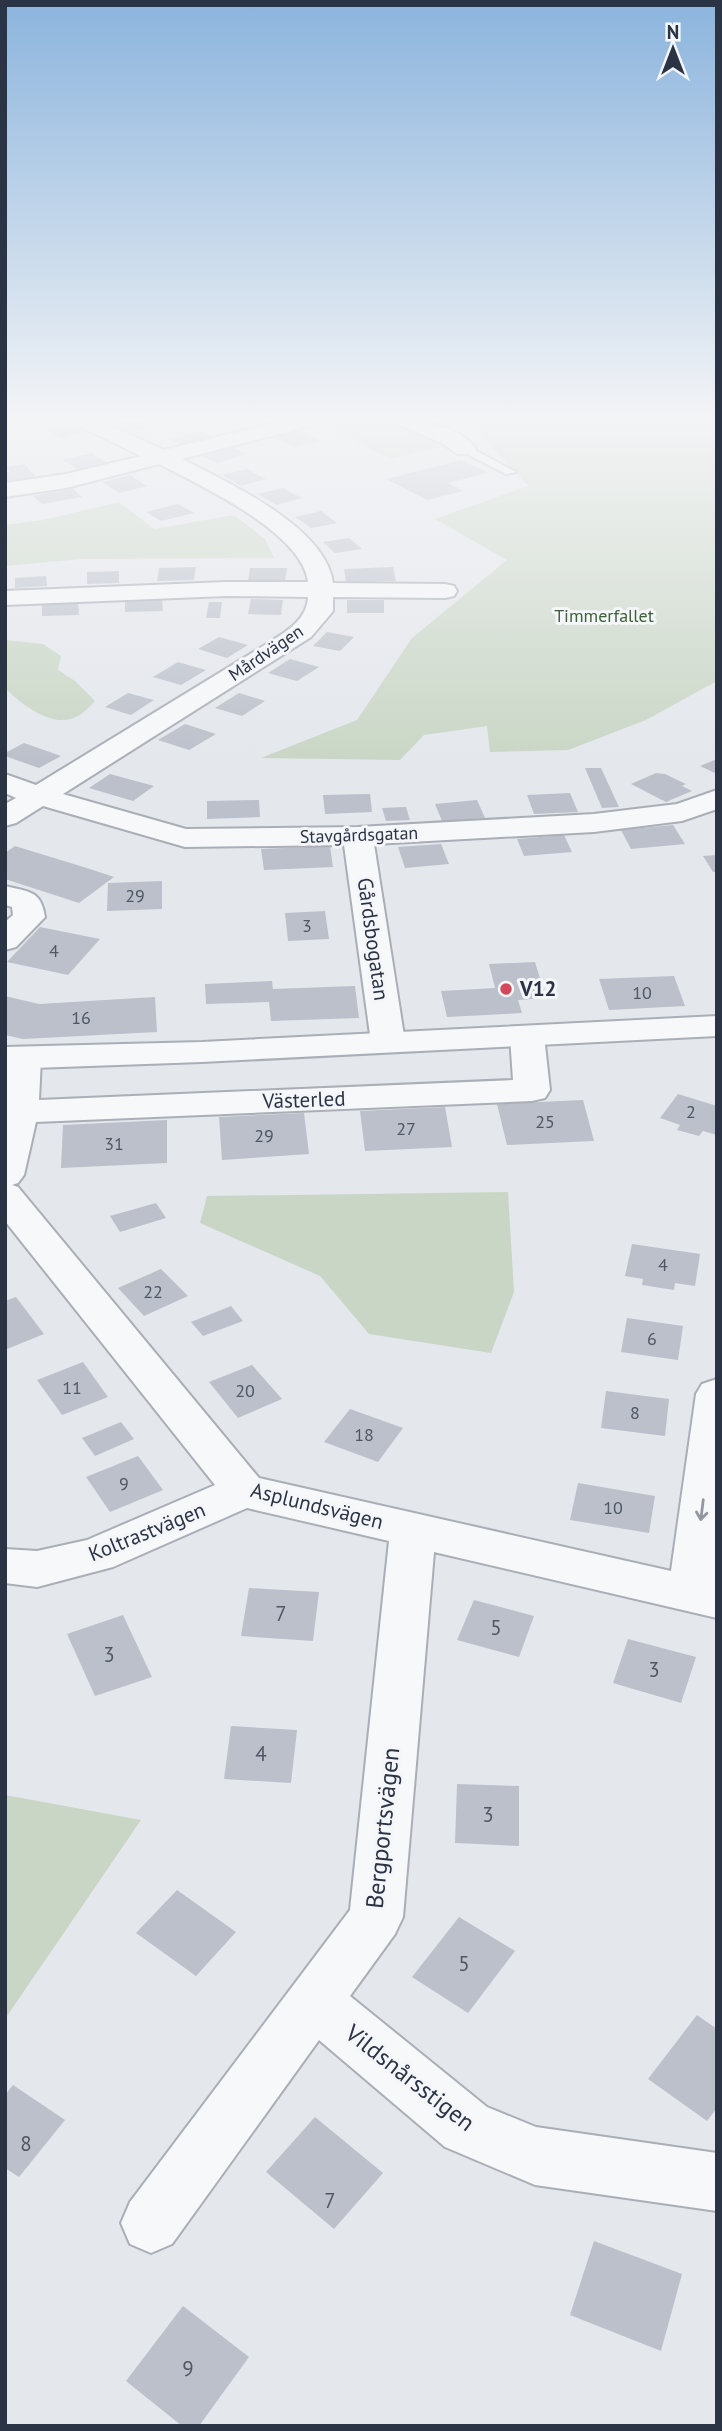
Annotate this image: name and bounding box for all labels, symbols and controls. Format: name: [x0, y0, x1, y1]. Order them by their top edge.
north arrow: [638, 14, 708, 84]
text: N: [667, 20, 679, 44]
park label: Timmerfallet: [554, 604, 654, 627]
street label: Mårdvägen: [224, 619, 307, 686]
street label: Stavgårdsgatan: [299, 821, 419, 848]
street label: Gårdsbogatan: [352, 876, 395, 1002]
house number: 29: [125, 884, 145, 907]
house number: 3: [302, 914, 312, 937]
house number: 4: [49, 939, 59, 962]
place label: V12: [519, 975, 556, 1002]
marker: V12: [498, 981, 514, 997]
house number: 10: [632, 981, 652, 1004]
house number: 16: [71, 1006, 91, 1029]
street label: Västerled: [261, 1085, 346, 1114]
house number: 2: [686, 1100, 696, 1123]
house number: 25: [535, 1110, 555, 1133]
house number: 27: [396, 1117, 416, 1140]
house number: 29: [254, 1124, 274, 1147]
house number: 31: [104, 1132, 124, 1155]
house number: 4: [658, 1253, 668, 1276]
house number: 22: [143, 1280, 163, 1303]
house number: 6: [647, 1327, 657, 1350]
house number: 11: [62, 1376, 82, 1399]
house number: 20: [235, 1379, 255, 1402]
house number: 8: [630, 1401, 640, 1424]
house number: 18: [354, 1423, 374, 1446]
house number: 9: [119, 1472, 129, 1495]
street label: Asplundsvägen: [248, 1476, 386, 1535]
street label: Koltrastvägen: [84, 1496, 209, 1567]
house number: 10: [603, 1496, 623, 1519]
one-way arrow: [695, 1499, 708, 1521]
house number: 7: [275, 1600, 287, 1627]
house number: 5: [490, 1614, 502, 1641]
house number: 3: [103, 1641, 115, 1668]
house number: 3: [648, 1656, 660, 1683]
house number: 4: [255, 1740, 267, 1767]
street label: Bergportsvägen: [359, 1746, 406, 1910]
house number: 3: [482, 1801, 494, 1828]
house number: 5: [458, 1950, 470, 1977]
street label: Vildsnårsstigen: [338, 2017, 481, 2138]
house number: 8: [20, 2130, 32, 2157]
house number: 7: [324, 2187, 336, 2214]
house number: 9: [182, 2355, 194, 2382]

